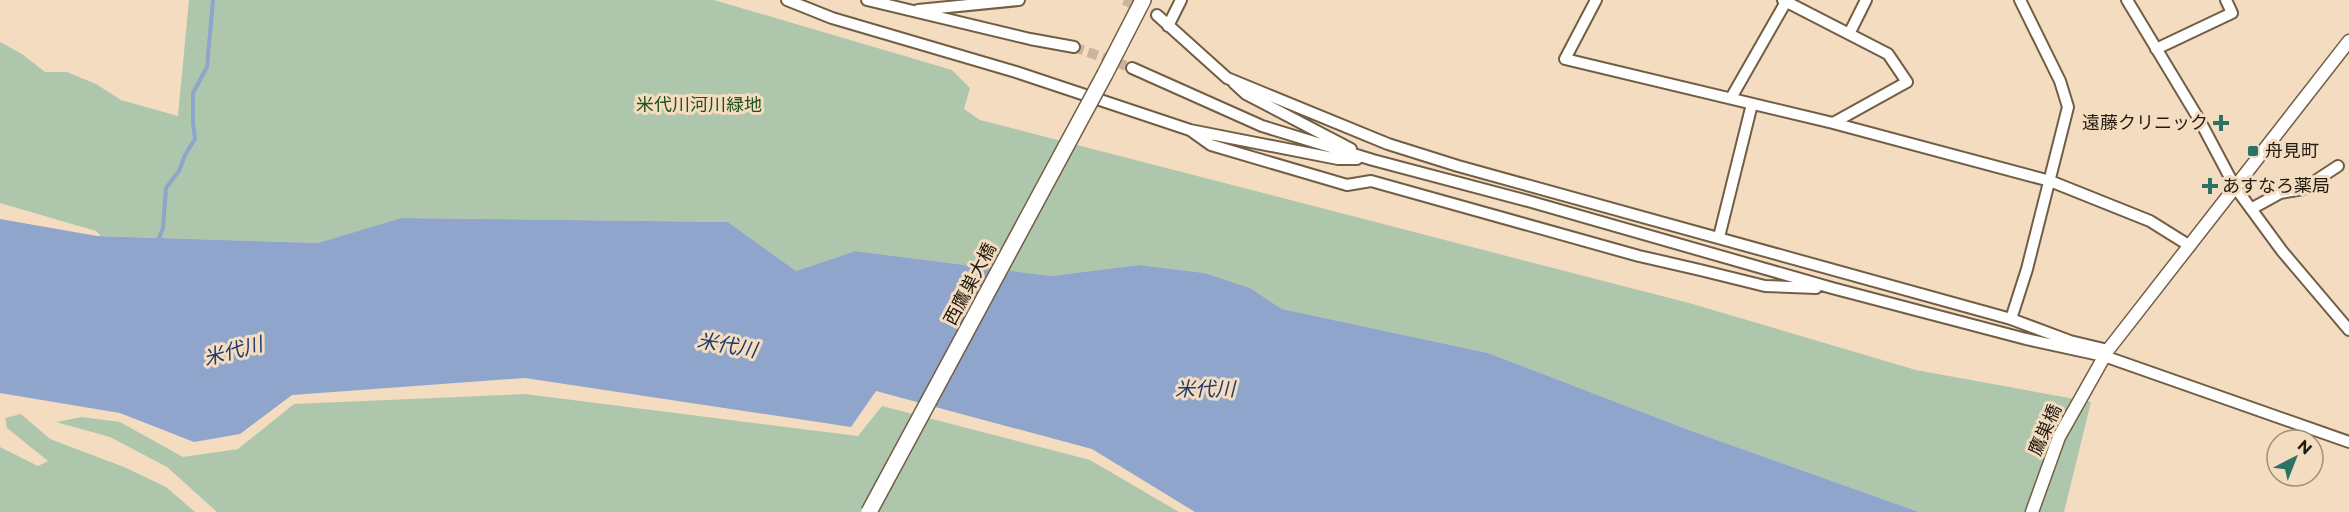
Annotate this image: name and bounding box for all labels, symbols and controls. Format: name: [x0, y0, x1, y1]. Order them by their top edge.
park label: 米代川河川緑地: [636, 94, 762, 116]
place label: 遠藤クリニック: [2082, 112, 2208, 134]
marker: 遠藤クリニック: [2212, 114, 2230, 132]
place label: 舟見町: [2265, 140, 2319, 162]
marker: 舟見町: [2246, 144, 2260, 158]
place label: あすなろ薬局: [2222, 175, 2330, 197]
marker: あすなろ薬局: [2203, 179, 2217, 193]
street label: 西鷹巣大橋: [939, 239, 1001, 329]
water label: 米代川: [695, 328, 761, 362]
water label: 米代川: [201, 331, 267, 370]
water label: 米代川: [1175, 377, 1237, 401]
street label: 鷹巣橋: [2024, 401, 2066, 459]
north arrow: [2265, 428, 2325, 488]
text: N: [2294, 436, 2316, 459]

